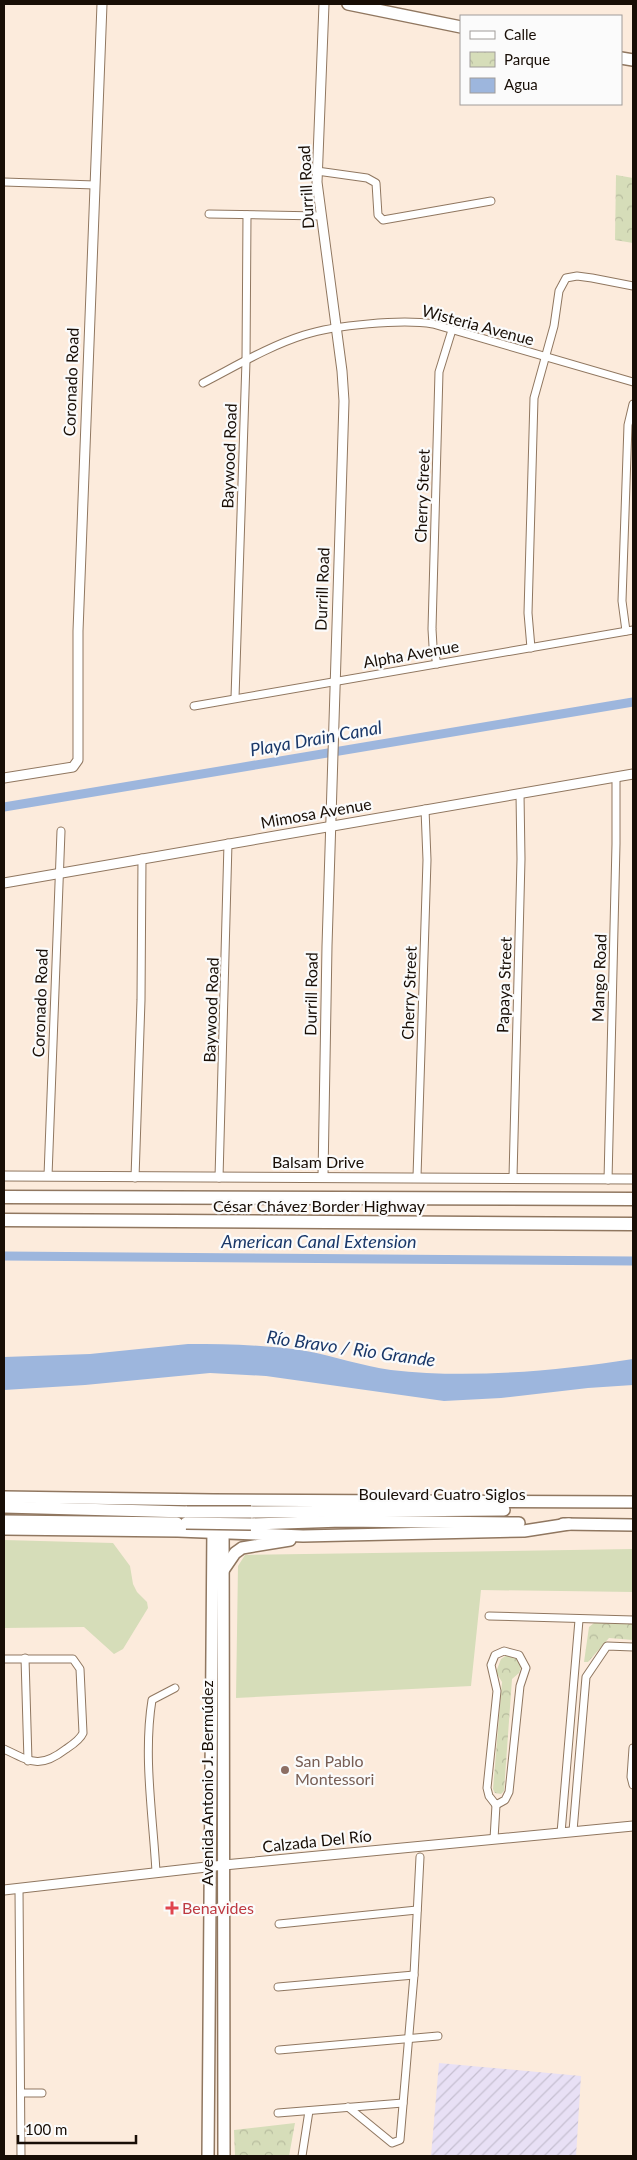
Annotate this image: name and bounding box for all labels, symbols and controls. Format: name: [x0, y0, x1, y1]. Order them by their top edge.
legend: [460, 15, 622, 105]
text: Calle: [504, 25, 537, 43]
text: Parque: [504, 50, 550, 68]
text: Agua: [504, 75, 538, 93]
street label: Durrill Road: [294, 145, 317, 229]
street label: Wisteria Avenue: [420, 300, 536, 349]
street label: Coronado Road: [59, 327, 82, 437]
street label: Baywood Road: [217, 403, 240, 509]
street label: Cherry Street: [410, 449, 433, 543]
street label: Durrill Road: [311, 547, 332, 631]
street label: Alpha Avenue: [362, 636, 460, 671]
water label: Playa Drain Canal: [248, 716, 383, 760]
street label: Mimosa Avenue: [259, 793, 373, 832]
street label: Mango Road: [587, 934, 610, 1022]
street label: Papaya Street: [492, 936, 515, 1033]
street label: Cherry Street: [397, 946, 420, 1040]
street label: Coronado Road: [28, 948, 51, 1058]
street label: Durrill Road: [300, 952, 321, 1036]
street label: Baywood Road: [199, 957, 222, 1063]
street label: Balsam Drive: [272, 1152, 364, 1171]
street label: César Chávez Border Highway: [213, 1196, 426, 1215]
water label: American Canal Extension: [220, 1230, 417, 1252]
water label: Río Bravo / Rio Grande: [265, 1325, 437, 1371]
street label: Boulevard Cuatro Siglos: [358, 1484, 526, 1503]
street label: Avenida Antonio J. Bermúdez: [197, 1680, 216, 1886]
place label: San Pablo Montessori: [295, 1751, 374, 1788]
marker: San Pablo Montessori: [279, 1764, 291, 1776]
street label: Calzada Del Río: [261, 1825, 373, 1856]
place label: Benavides: [182, 1898, 254, 1917]
marker: Benavides: [166, 1902, 178, 1914]
scale bar: [18, 2112, 135, 2144]
text: 100 m: [25, 2120, 67, 2138]

